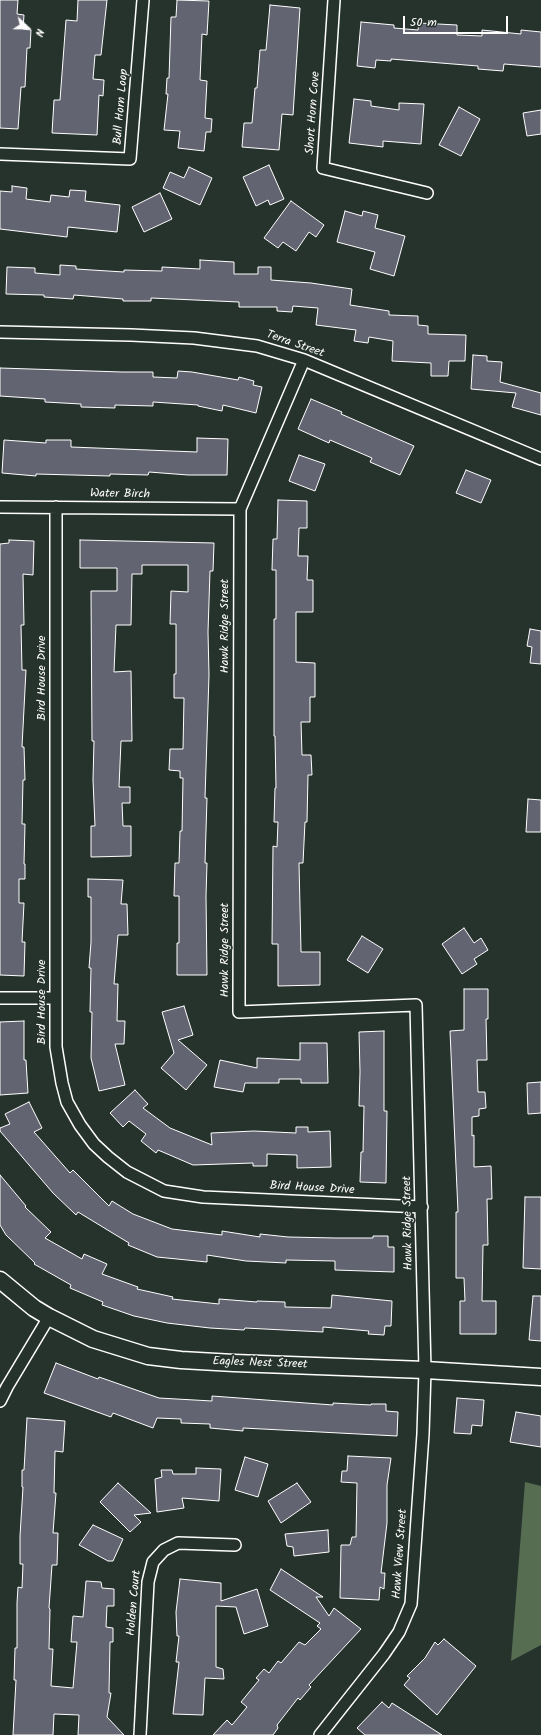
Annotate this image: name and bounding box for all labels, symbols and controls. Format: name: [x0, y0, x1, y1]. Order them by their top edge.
north arrow: [8, 8, 48, 48]
scale bar: [405, 8, 510, 34]
text: 50 m: [410, 13, 437, 32]
text: N: [29, 26, 49, 39]
street label: Bull Horn Loop: [112, 69, 132, 145]
street label: Short Horn Cove: [304, 71, 324, 155]
street label: Terra Street: [264, 328, 326, 362]
street label: Water Birch: [90, 487, 150, 503]
street label: Hawk Ridge Street: [219, 579, 233, 673]
street label: Bird House Drive: [36, 636, 50, 720]
street label: Hawk Ridge Street: [219, 903, 233, 997]
street label: Bird House Drive: [36, 960, 50, 1044]
street label: Hawk Ridge Street: [401, 1176, 417, 1270]
street label: Bird House Drive: [269, 1180, 355, 1198]
street label: Eagles Nest Street: [212, 1355, 308, 1373]
street label: Hawk View Street: [391, 1509, 411, 1599]
street label: Holden Court: [125, 1569, 145, 1637]

